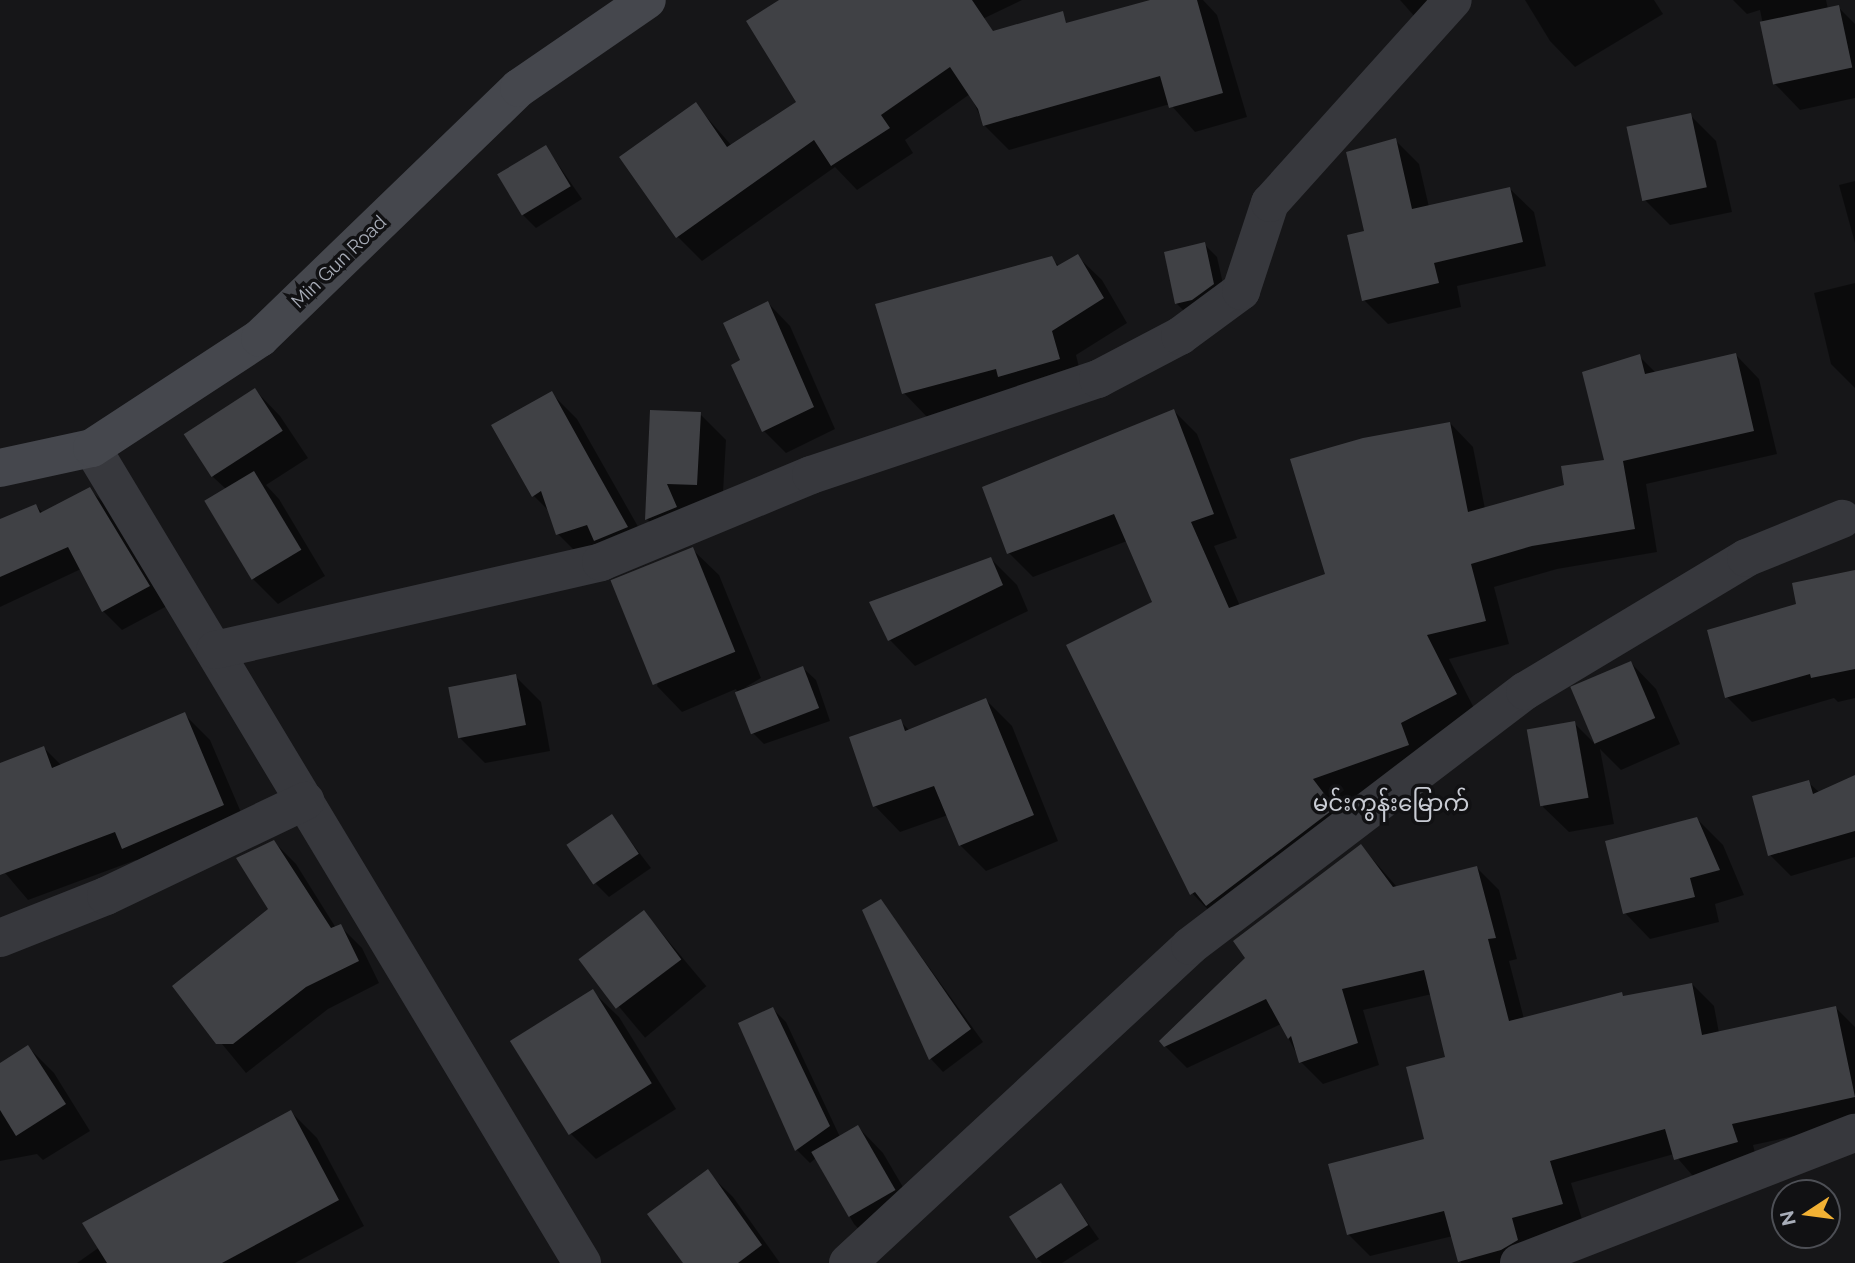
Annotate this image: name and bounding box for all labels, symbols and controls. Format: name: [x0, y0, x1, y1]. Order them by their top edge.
street label: Min Gun Road: [287, 211, 391, 313]
district label: မင်းကွန်းမြောက်: [1313, 789, 1469, 817]
north arrow: [1771, 1179, 1841, 1249]
text: N: [1775, 1209, 1800, 1228]

